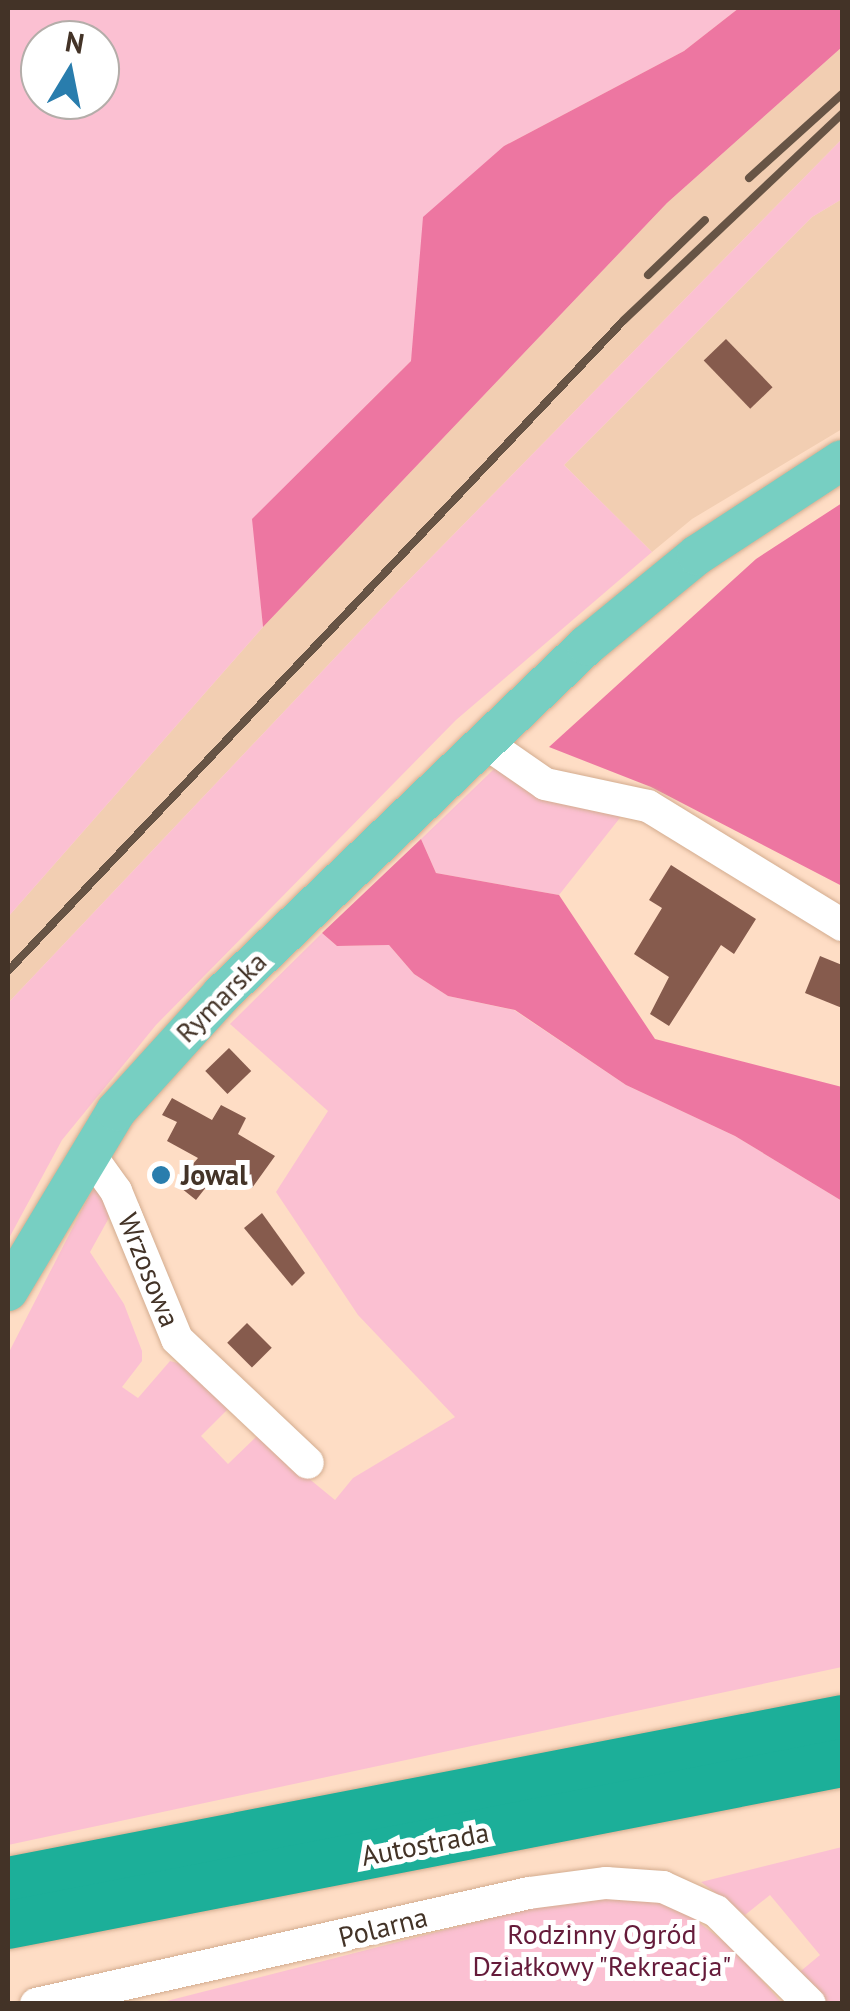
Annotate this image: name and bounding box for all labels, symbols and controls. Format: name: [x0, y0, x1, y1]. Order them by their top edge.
north arrow: [20, 20, 120, 120]
text: N: [63, 22, 87, 62]
street label: Rymarska: [169, 945, 273, 1049]
place label: Jowal: [181, 1158, 247, 1192]
marker: Jowal: [150, 1164, 172, 1186]
street label: Wrzosowa: [111, 1208, 187, 1332]
street label: Autostrada: [358, 1815, 492, 1873]
street label: Polarna: [335, 1900, 431, 1954]
park label: Rodzinny Ogród Działkowy "Rekreacja": [471, 1917, 733, 1983]

